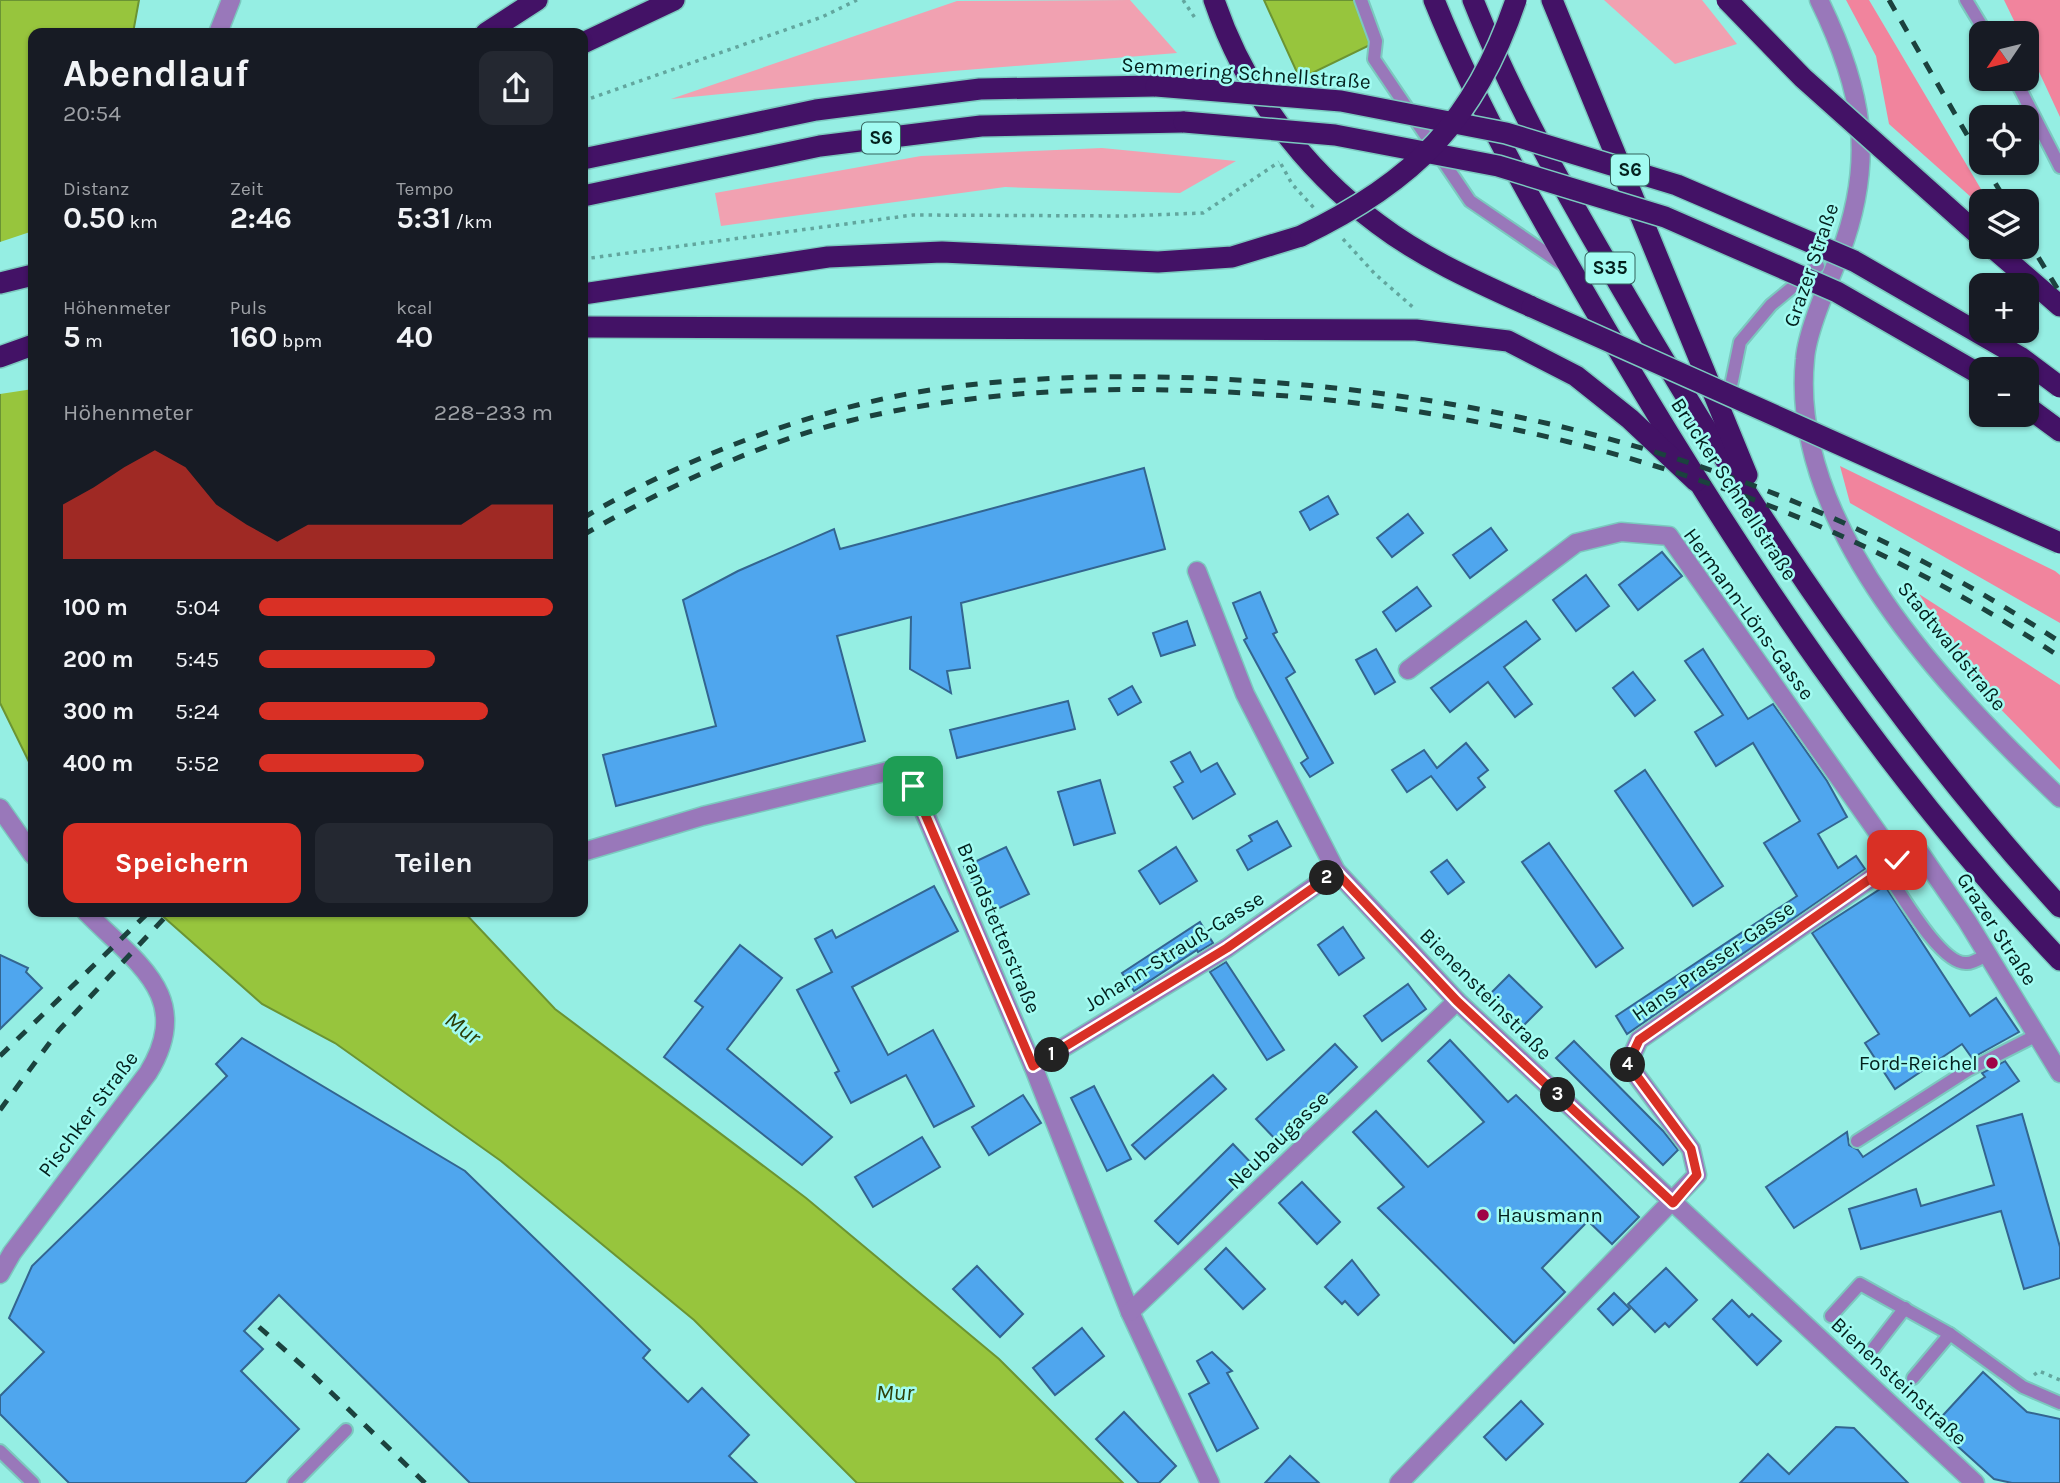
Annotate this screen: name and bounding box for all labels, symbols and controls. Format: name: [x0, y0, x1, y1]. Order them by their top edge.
north arrow: [1969, 21, 2039, 91]
map controls: [1969, 21, 2039, 427]
text: Abendlauf: [63, 51, 249, 96]
button: share: [479, 51, 553, 125]
street label: Semmering Schnellstraße: [1120, 52, 1372, 94]
text: 20:54: [63, 100, 121, 127]
button: locate: [1969, 105, 2039, 175]
road number: S6: [862, 122, 900, 154]
road number: S6: [1611, 154, 1649, 186]
text: Distanz: [63, 178, 129, 200]
text: Zeit: [230, 178, 263, 200]
text: Tempo: [396, 178, 453, 200]
button: layers: [1969, 189, 2039, 259]
text: 0.50: [63, 200, 125, 236]
text: 2:46: [230, 200, 292, 236]
text: 5:31: [396, 200, 451, 236]
street label: Grazer Straße: [1779, 200, 1843, 330]
text: km: [125, 211, 158, 233]
text: /km: [451, 211, 492, 233]
road number: S35: [1586, 252, 1634, 284]
button: +: [1969, 273, 2039, 343]
text: Höhenmeter: [63, 297, 170, 319]
text: Puls: [230, 297, 267, 319]
text: kcal: [396, 297, 433, 319]
text: 5: [63, 319, 80, 355]
text: 160: [230, 319, 278, 355]
text: 40: [396, 319, 433, 355]
text: m: [80, 330, 103, 352]
text: bpm: [278, 330, 322, 352]
button: −: [1969, 357, 2039, 427]
street label: Brucker Schnellstraße: [1666, 393, 1802, 585]
text: Höhenmeter: [63, 399, 193, 426]
text: 228–233 m: [434, 399, 553, 426]
street label: Hermann-Löns-Gasse: [1679, 523, 1819, 705]
street label: Stadtwaldstraße: [1893, 577, 2011, 715]
text: 100 m: [63, 594, 128, 621]
text: 5:04: [175, 594, 220, 621]
text: 200 m: [63, 646, 134, 673]
text: 5:45: [175, 646, 219, 673]
text: 300 m: [63, 698, 134, 725]
text: 5:24: [175, 698, 219, 725]
text: 400 m: [63, 750, 133, 777]
text: 5:52: [175, 750, 220, 777]
pin: [883, 756, 943, 816]
icon: arrive: [894, 767, 932, 805]
button: Speichern: [63, 823, 301, 903]
button: Teilen: [315, 823, 553, 903]
pin: [1867, 830, 1927, 890]
street label: Brandstetterstraße: [952, 839, 1046, 1017]
icon: check: [1878, 841, 1916, 879]
pin: 2: [1310, 860, 1344, 896]
text: 2: [1321, 866, 1332, 888]
street label: Grazer Straße: [1952, 868, 2042, 990]
street label: Johann-Strauß-Gasse: [1080, 886, 1268, 1016]
street label: Hans-Prasser-Gasse: [1627, 896, 1799, 1026]
street label: Bienensteinstraße: [1415, 923, 1557, 1065]
water label: Mur: [440, 1006, 487, 1051]
pin: 1: [1034, 1038, 1070, 1072]
text: 1: [1048, 1043, 1055, 1065]
street label: Pischker Straße: [33, 1046, 143, 1182]
pin: 4: [1610, 1048, 1646, 1082]
place label: Ford-Reichel: [1859, 1051, 1978, 1075]
text: 4: [1622, 1053, 1633, 1075]
marker: Ford-Reichel: [1984, 1055, 2000, 1071]
pin: 3: [1540, 1078, 1576, 1112]
text: 3: [1552, 1083, 1563, 1105]
street label: Neubaugasse: [1223, 1086, 1333, 1194]
place label: Hausmann: [1497, 1203, 1603, 1227]
marker: Hausmann: [1475, 1207, 1491, 1223]
street label: Bienensteinstraße: [1826, 1312, 1972, 1450]
water label: Mur: [876, 1379, 915, 1406]

